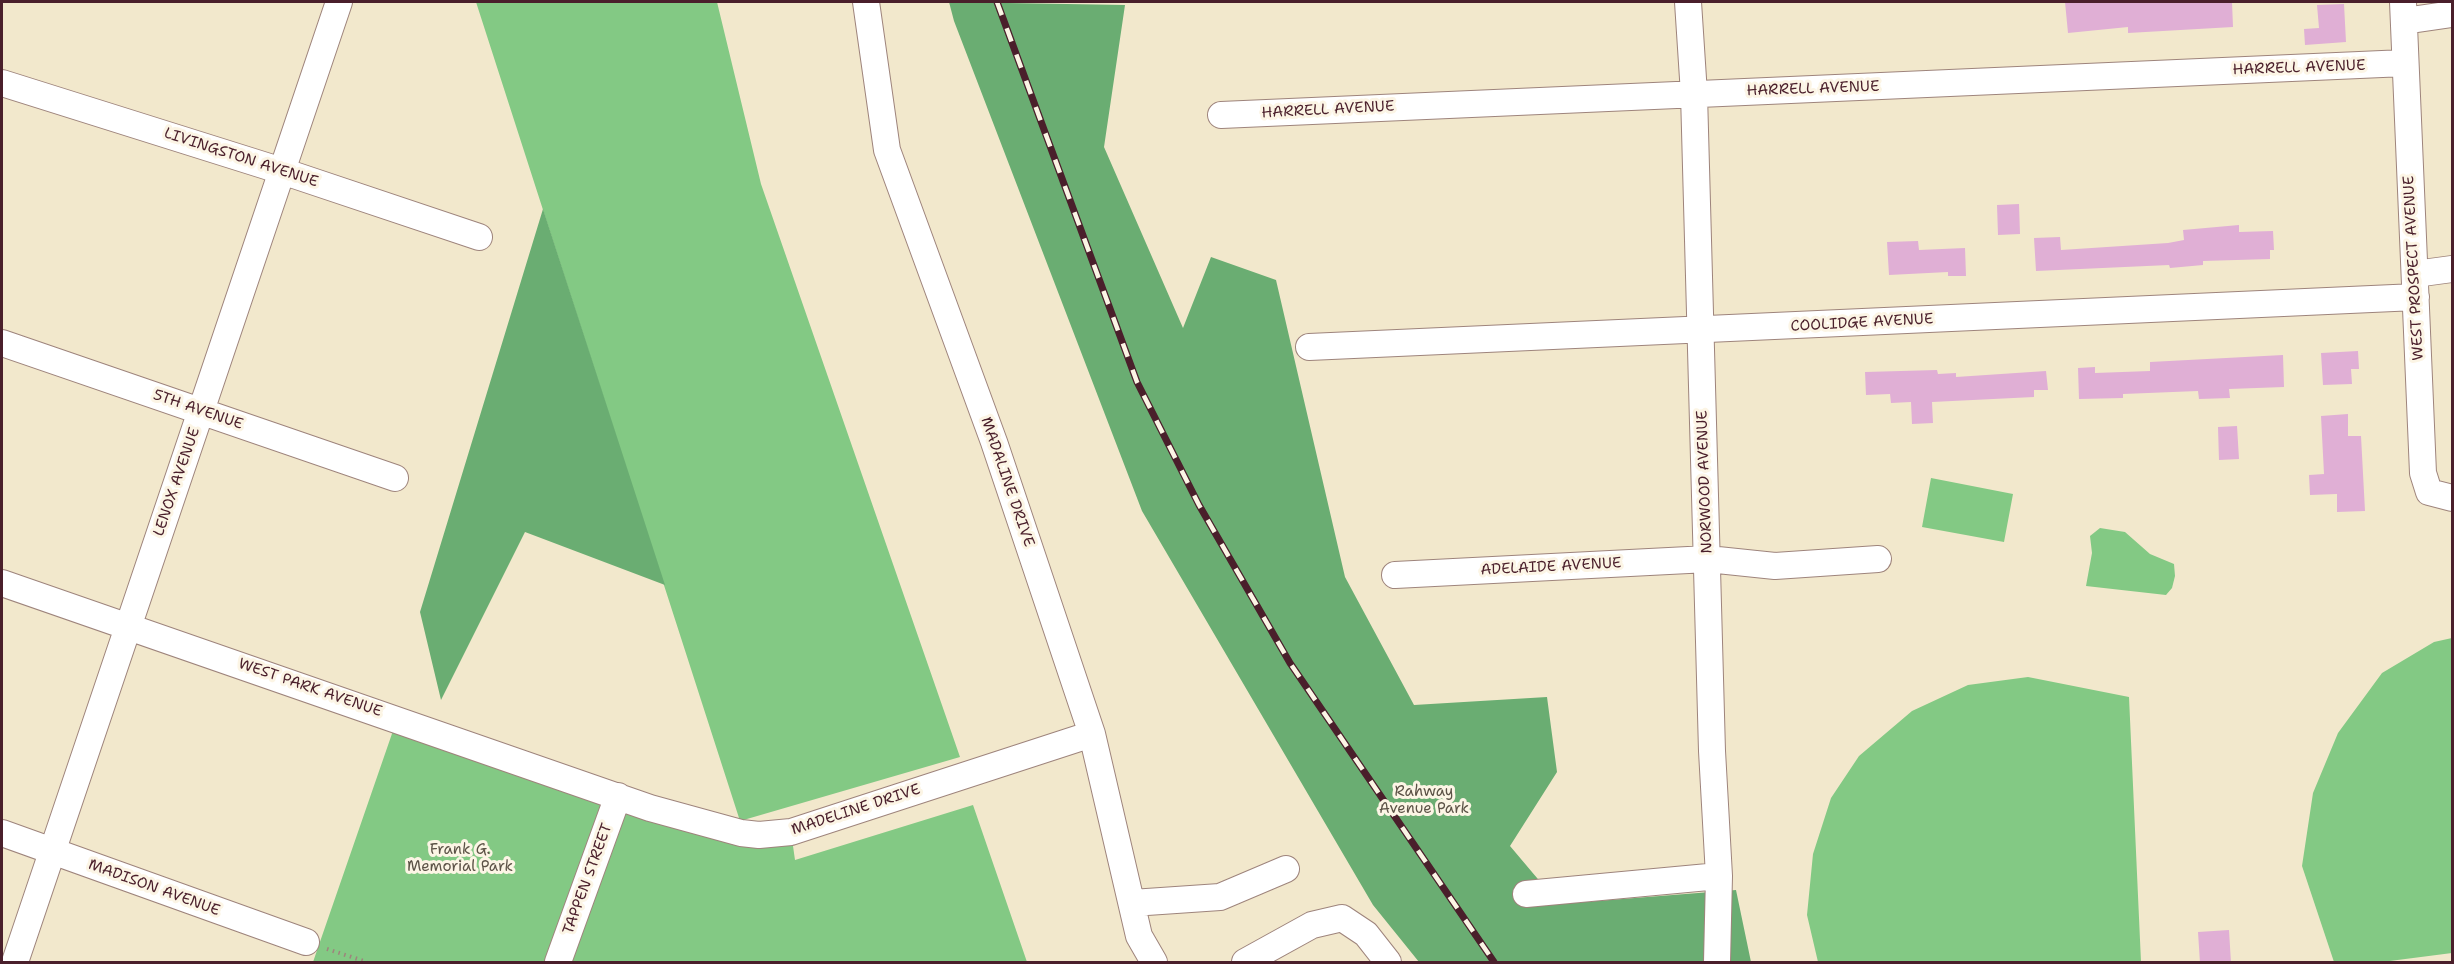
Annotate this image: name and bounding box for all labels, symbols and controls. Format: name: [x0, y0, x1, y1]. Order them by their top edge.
street label: HARRELL AVENUE: [2232, 57, 2366, 79]
street label: HARRELL AVENUE: [1746, 78, 1880, 100]
street label: HARRELL AVENUE: [1261, 98, 1395, 122]
street label: LIVINGSTON AVENUE: [162, 125, 320, 191]
street label: WEST PROSPECT AVENUE: [2400, 175, 2428, 361]
street label: COOLIDGE AVENUE: [1790, 310, 1934, 336]
street label: 5TH AVENUE: [151, 386, 245, 434]
street label: NORWOOD AVENUE: [1693, 410, 1717, 554]
street label: MADALINE DRIVE: [976, 415, 1038, 549]
street label: LENOX AVENUE: [150, 425, 204, 539]
street label: ADELAIDE AVENUE: [1480, 554, 1622, 580]
street label: WEST PARK AVENUE: [236, 655, 384, 721]
street label: MADELINE DRIVE: [789, 781, 923, 839]
park label: Rahway Avenue Park: [1379, 783, 1469, 818]
street label: TAPPEN STREET: [560, 821, 616, 937]
park label: Frank G. Memorial Park: [407, 841, 513, 876]
street label: MADISON AVENUE: [86, 856, 222, 920]

